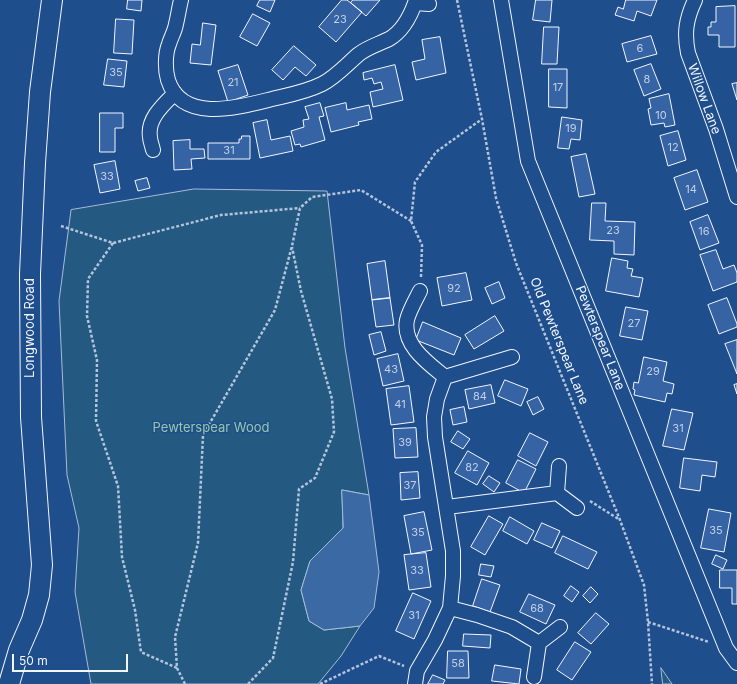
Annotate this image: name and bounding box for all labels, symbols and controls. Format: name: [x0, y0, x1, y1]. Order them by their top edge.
house number: 23: [333, 13, 347, 27]
house number: 6: [637, 42, 643, 56]
street label: Willow Lane: [684, 62, 724, 136]
house number: 35: [109, 66, 123, 80]
house number: 8: [644, 73, 650, 87]
house number: 21: [227, 76, 239, 90]
house number: 17: [553, 81, 563, 95]
house number: 10: [655, 109, 667, 123]
house number: 19: [565, 122, 577, 136]
house number: 12: [667, 141, 679, 155]
house number: 31: [223, 144, 235, 158]
house number: 33: [100, 170, 114, 184]
house number: 14: [685, 183, 697, 197]
house number: 23: [606, 224, 620, 238]
house number: 16: [698, 225, 710, 239]
street label: Old Pewterspear Lane: [526, 275, 592, 407]
street label: Longwood Road: [22, 278, 38, 378]
house number: 92: [447, 282, 461, 296]
street label: Pewterspear Lane: [572, 284, 628, 392]
house number: 27: [628, 317, 640, 331]
house number: 43: [384, 363, 398, 377]
house number: 29: [646, 365, 660, 379]
house number: 84: [473, 390, 487, 404]
house number: 41: [394, 398, 406, 412]
park label: Pewterspear Wood: [153, 420, 269, 436]
house number: 31: [672, 422, 684, 436]
house number: 39: [398, 436, 412, 450]
house number: 82: [465, 461, 479, 475]
house number: 37: [403, 479, 417, 493]
house number: 35: [709, 524, 723, 538]
house number: 35: [411, 526, 425, 540]
house number: 33: [410, 564, 424, 578]
house number: 68: [530, 602, 544, 616]
house number: 31: [408, 609, 420, 623]
scale bar: [14, 646, 130, 672]
text: 50 m: [19, 653, 48, 668]
house number: 58: [451, 657, 465, 671]

